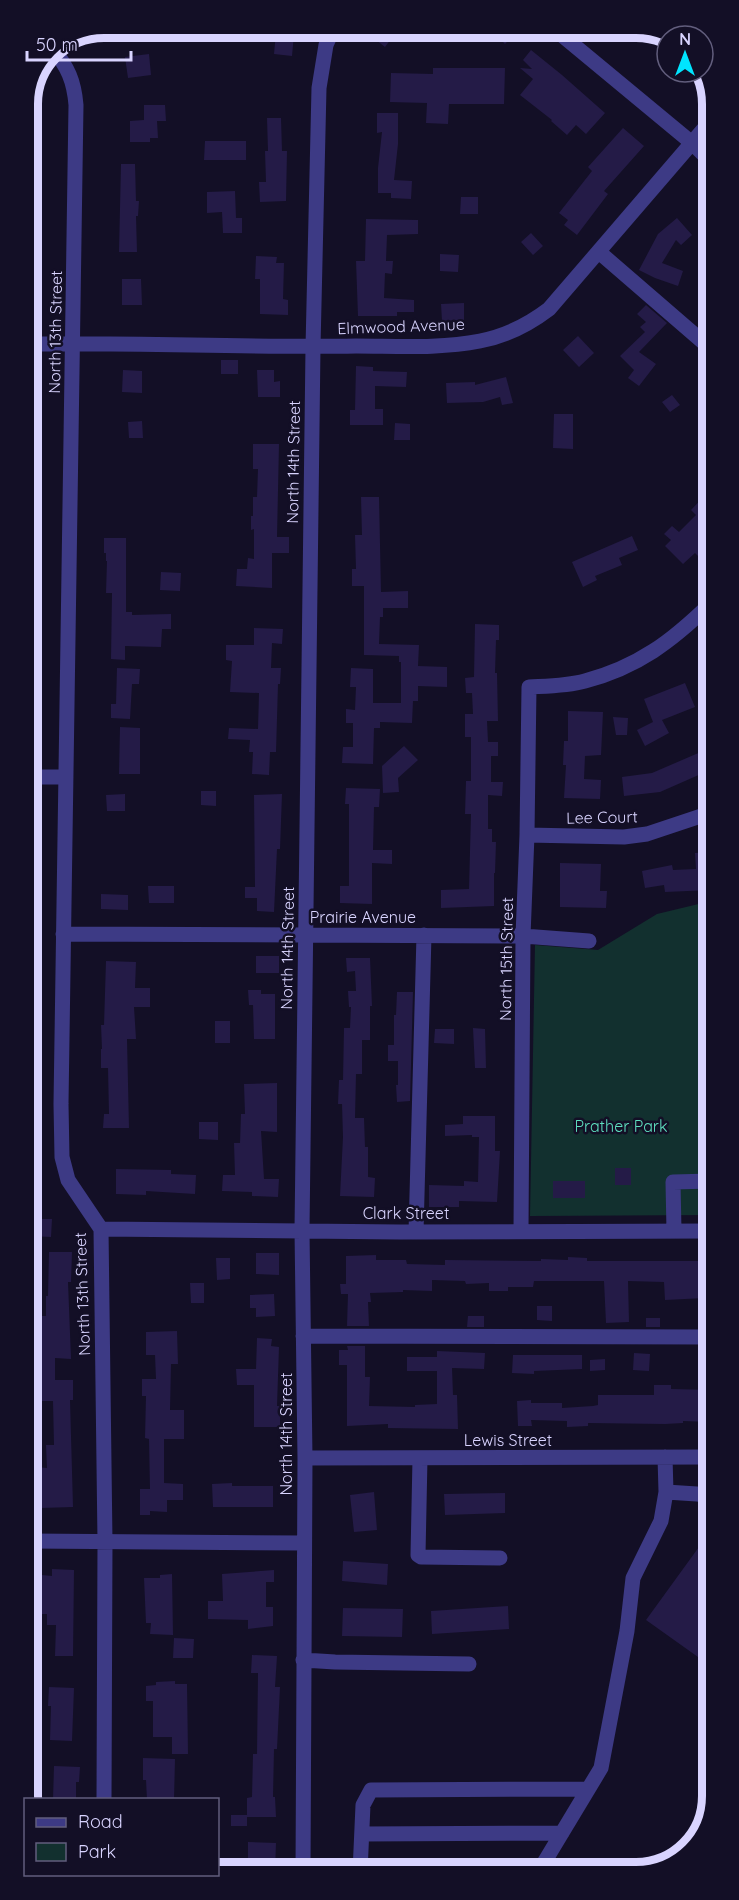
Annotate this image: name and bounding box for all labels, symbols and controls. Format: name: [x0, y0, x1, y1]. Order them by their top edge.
scale bar: [27, 24, 130, 62]
north arrow: [655, 24, 715, 84]
text: N: [679, 29, 691, 49]
text: 50 m: [36, 33, 78, 56]
street label: North 13th Street: [44, 270, 66, 394]
street label: Elmwood Avenue: [337, 314, 465, 338]
street label: North 14th Street: [282, 400, 304, 524]
street label: Lee Court: [566, 806, 638, 828]
street label: North 14th Street: [276, 886, 298, 1010]
street label: North 15th Street: [495, 897, 517, 1021]
street label: Prairie Avenue: [310, 907, 416, 927]
park label: Prather Park: [574, 1116, 668, 1136]
street label: Clark Street: [363, 1203, 449, 1223]
street label: North 13th Street: [70, 1232, 94, 1356]
street label: North 14th Street: [276, 1372, 296, 1496]
street label: Lewis Street: [464, 1430, 552, 1450]
legend: [24, 1798, 219, 1876]
text: Road: [78, 1810, 123, 1833]
text: Park: [78, 1840, 116, 1863]

